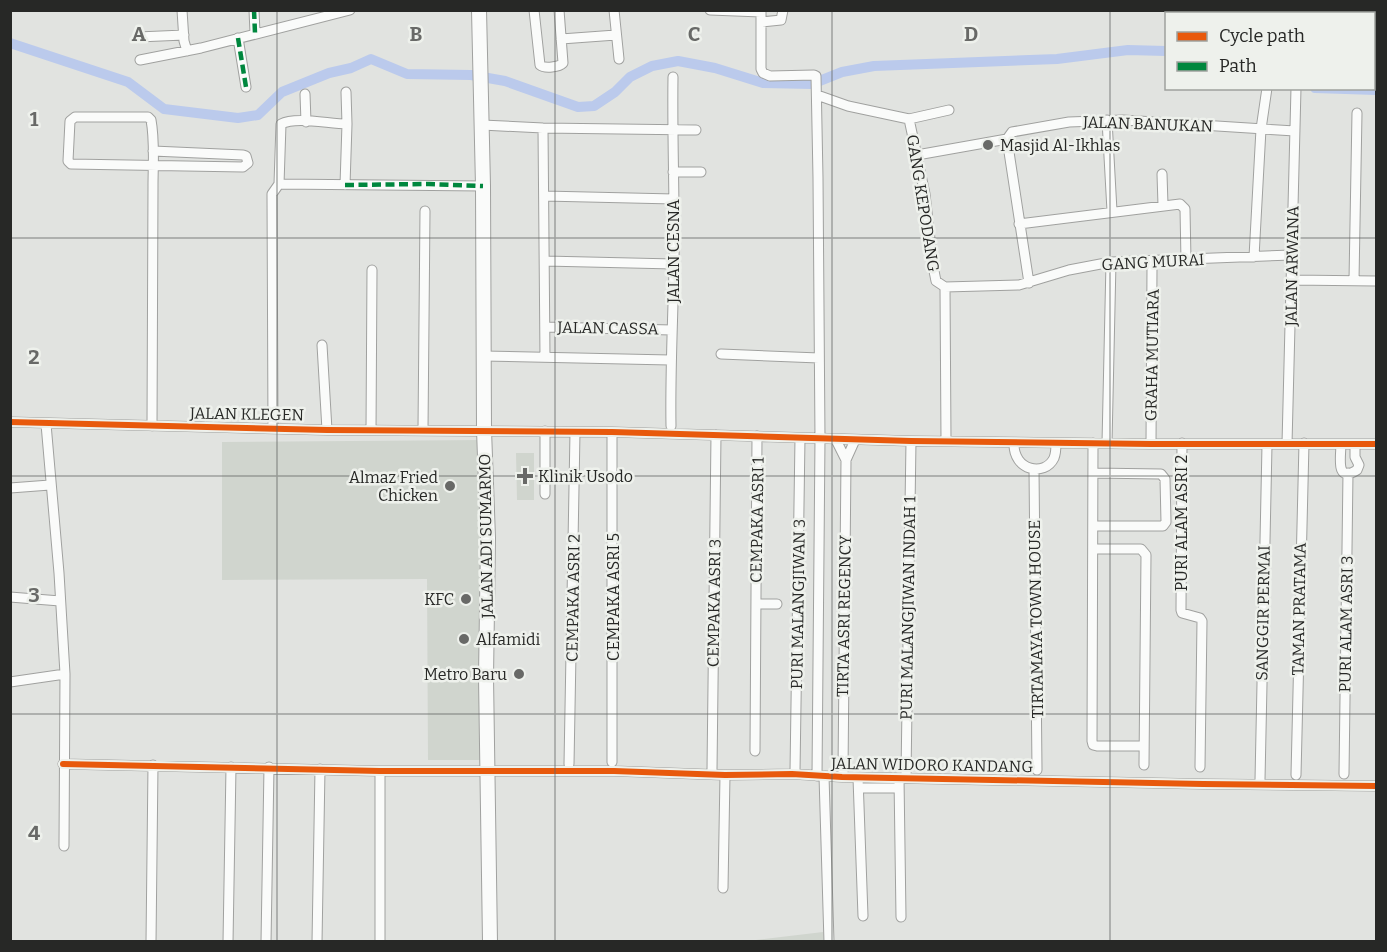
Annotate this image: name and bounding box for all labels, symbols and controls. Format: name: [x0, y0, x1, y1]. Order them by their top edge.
legend: [1165, 12, 1375, 90]
text: A: [132, 22, 147, 46]
text: B: [410, 22, 423, 46]
text: C: [688, 22, 700, 46]
text: D: [964, 22, 978, 46]
text: Cycle path: [1219, 25, 1305, 47]
text: Path: [1219, 55, 1257, 77]
text: 1: [30, 107, 39, 131]
street label: JALAN BANUKAN: [1082, 112, 1214, 136]
street label: GANG KEPODANG: [903, 133, 943, 273]
place label: Masjid Al-Ikhlas: [1000, 136, 1120, 155]
marker: Masjid Al-Ikhlas: [981, 138, 995, 152]
street label: JALAN CESNA: [664, 198, 683, 304]
street label: JALAN ARWANA: [1281, 205, 1303, 327]
street label: GANG MURAI: [1101, 250, 1205, 274]
street label: GRAHA MUTIARA: [1141, 288, 1163, 421]
street label: JALAN CASSA: [556, 318, 659, 338]
text: 2: [28, 345, 40, 369]
street label: JALAN KLEGEN: [189, 403, 305, 425]
street label: JALAN ADI SUMARMO: [475, 454, 497, 619]
street label: PURI ALAM ASRI 2: [1172, 455, 1191, 591]
street label: CEMPAKA ASRI 1: [746, 456, 768, 583]
marker: Klinik Usodo: [516, 467, 534, 485]
place label: Klinik Usodo: [538, 467, 633, 486]
place label: Almaz Fried Chicken: [349, 468, 439, 505]
marker: Almaz Fried Chicken: [443, 479, 457, 493]
street label: PURI MALANGJIWAN INDAH 1: [897, 495, 919, 720]
street label: PURI MALANGJIWAN 3: [787, 519, 809, 689]
street label: TIRTAMAYA TOWN HOUSE: [1025, 519, 1047, 719]
street label: CEMPAKA ASRI 5: [604, 533, 623, 661]
street label: CEMPAKA ASRI 2: [562, 534, 584, 662]
street label: TIRTA ASRI REGENCY: [833, 534, 855, 697]
street label: CEMPAKA ASRI 3: [703, 539, 725, 667]
street label: TAMAN PRATAMA: [1288, 542, 1310, 676]
street label: SANGGIR PERMAI: [1252, 545, 1274, 681]
street label: PURI ALAM ASRI 3: [1335, 555, 1357, 693]
text: 3: [28, 583, 40, 607]
place label: KFC: [424, 590, 454, 609]
marker: KFC: [459, 592, 473, 606]
place label: Alfamidi: [476, 630, 540, 649]
marker: Alfamidi: [457, 632, 471, 646]
place label: Metro Baru: [424, 665, 507, 684]
marker: Metro Baru: [512, 667, 526, 681]
street label: JALAN WIDORO KANDANG: [830, 754, 1033, 776]
text: 4: [28, 821, 40, 845]

